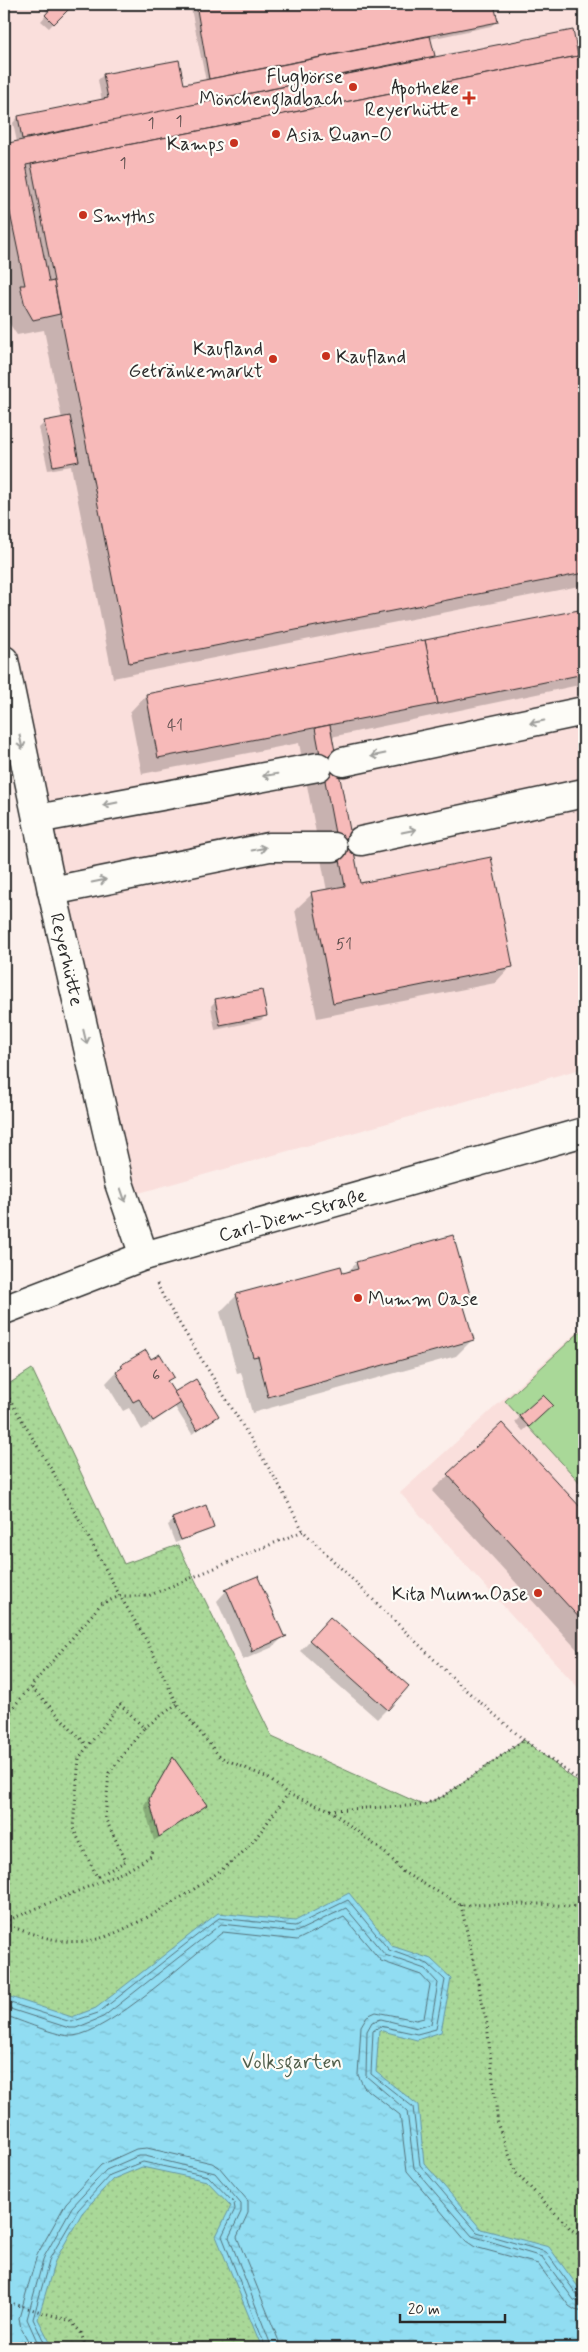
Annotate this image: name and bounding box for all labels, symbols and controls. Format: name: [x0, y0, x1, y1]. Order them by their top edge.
place label: Flugbörse Mönchengladbach: [199, 65, 343, 115]
place label: Apotheke Reyerhütte: [365, 76, 459, 123]
marker: Flugbörse Mönchengladbach: [347, 81, 359, 93]
marker: Apotheke Reyerhütte: [463, 92, 475, 104]
house number: 1: [175, 111, 183, 132]
house number: 1: [147, 113, 155, 134]
place label: Asia Quan-O: [286, 123, 392, 148]
marker: Asia Quan-O: [270, 128, 282, 140]
place label: Kamps: [167, 132, 225, 157]
marker: Kamps: [228, 137, 240, 149]
house number: 1: [119, 153, 127, 174]
place label: Smyths: [93, 204, 155, 229]
marker: Smyths: [77, 209, 89, 221]
place label: Kaufland Getränkemarkt: [129, 337, 263, 384]
place label: Kaufland: [336, 345, 406, 370]
marker: Kaufland: [320, 350, 332, 362]
marker: Kaufland Getränkemarkt: [267, 353, 279, 365]
house number: 41: [167, 715, 183, 736]
one-way arrow: [529, 718, 545, 727]
one-way arrow: [17, 733, 26, 749]
one-way arrow: [370, 750, 386, 760]
one-way arrow: [262, 771, 278, 781]
one-way arrow: [102, 800, 118, 810]
one-way arrow: [400, 826, 416, 835]
one-way arrow: [250, 844, 266, 853]
one-way arrow: [91, 876, 107, 886]
street label: Reyerhütte: [43, 911, 89, 1008]
house number: 51: [336, 934, 352, 955]
one-way arrow: [81, 1029, 91, 1045]
street label: Carl-Diem-Straße: [216, 1183, 369, 1248]
one-way arrow: [119, 1187, 129, 1203]
place label: Mumm Oase: [368, 1287, 478, 1312]
marker: Mumm Oase: [352, 1292, 364, 1304]
house number: 6: [152, 1365, 160, 1386]
place label: Kita MummOase: [392, 1582, 528, 1607]
marker: Kita MummOase: [532, 1587, 544, 1599]
park label: Volksgarten: [242, 2050, 342, 2078]
scale bar: [400, 2292, 506, 2324]
text: 20 m: [408, 2300, 440, 2320]

